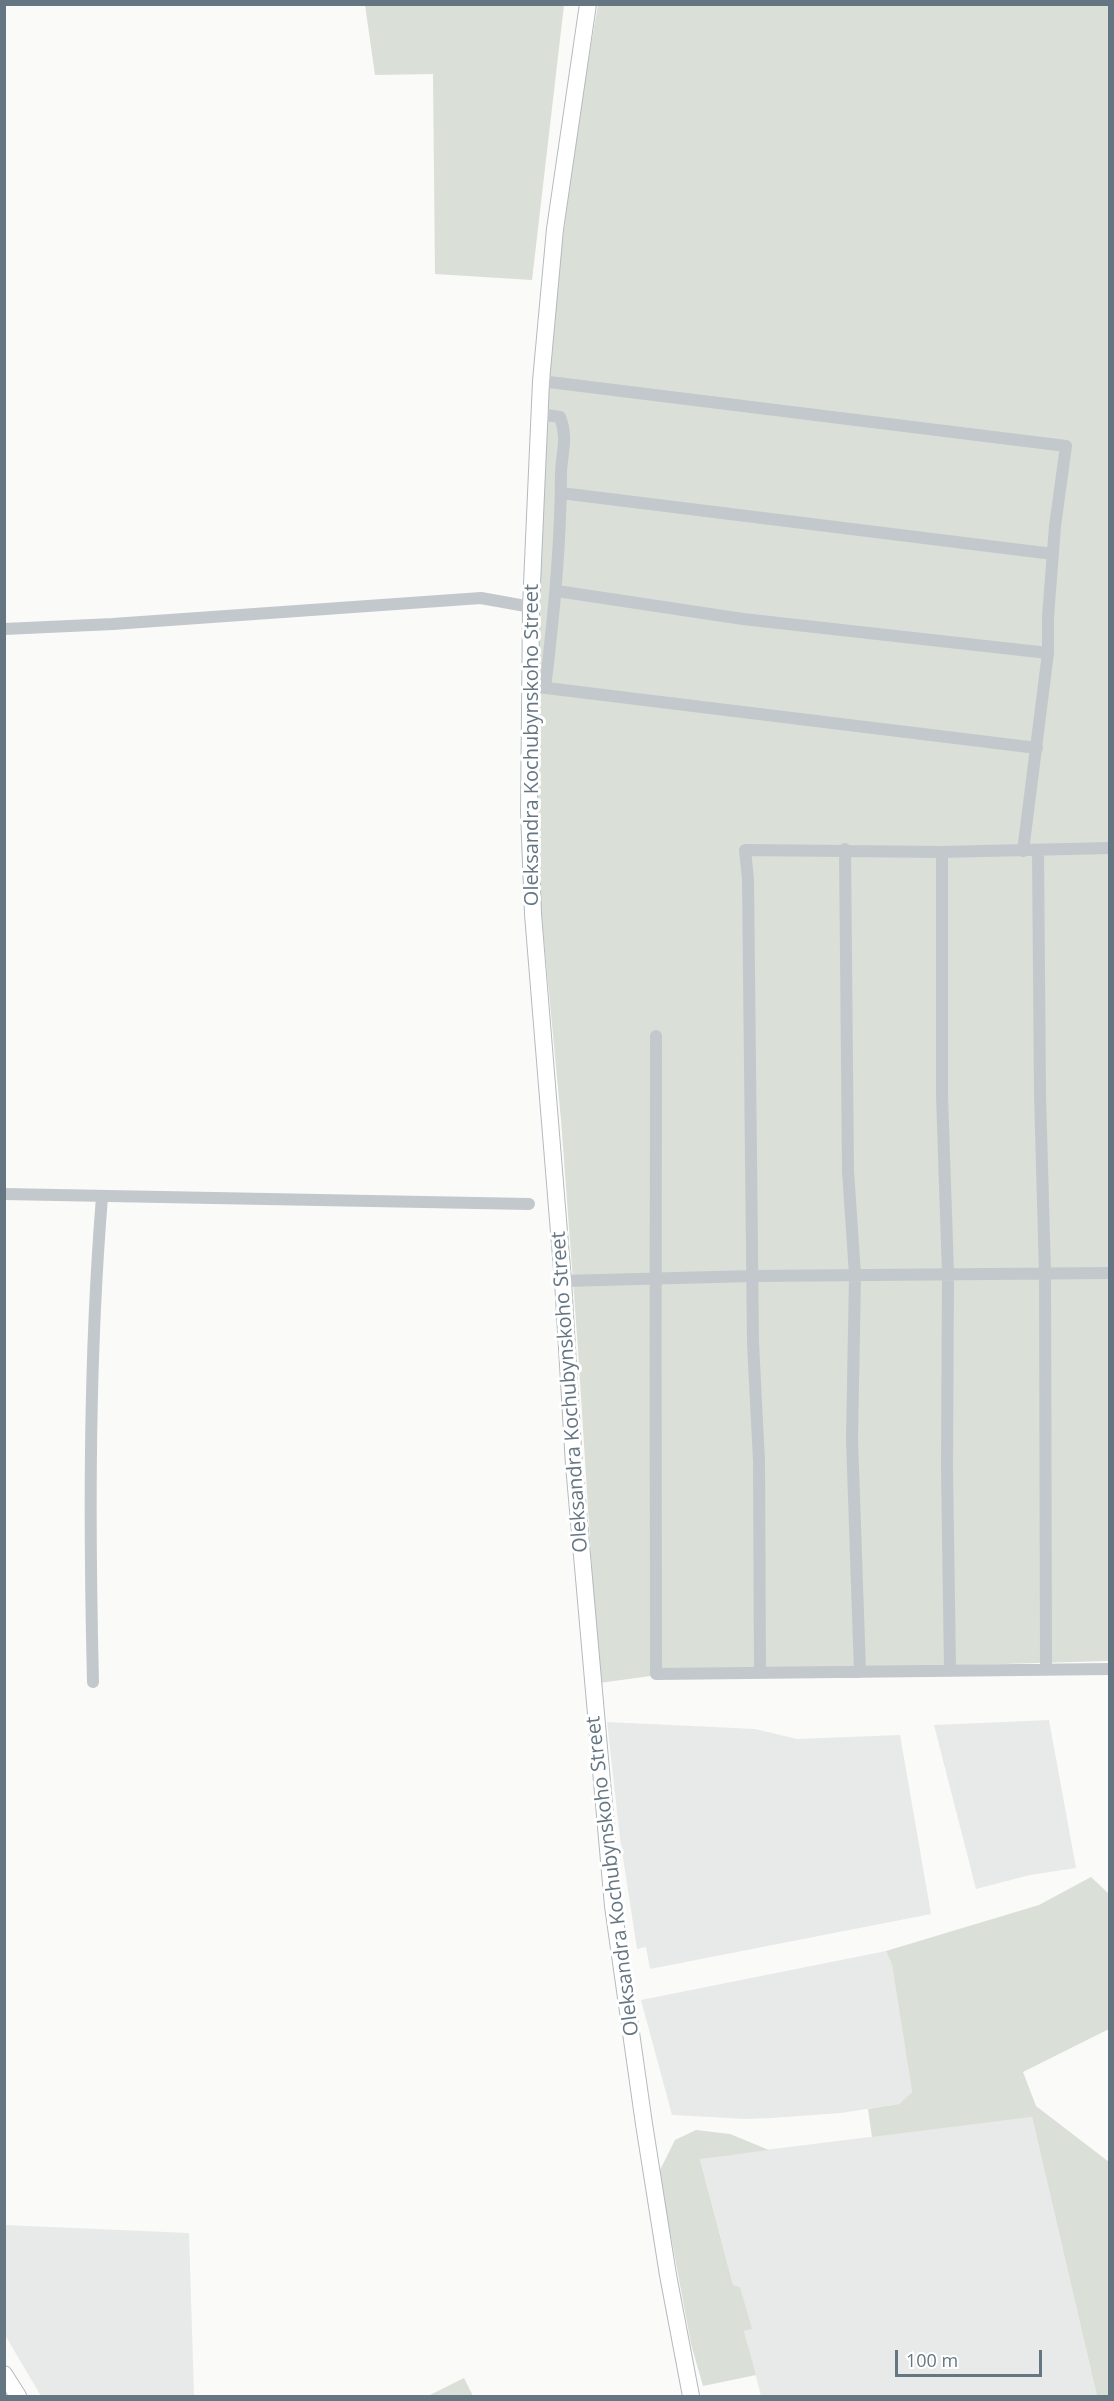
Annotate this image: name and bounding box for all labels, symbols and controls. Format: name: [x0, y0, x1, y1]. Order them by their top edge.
street label: Oleksandra Kochubynskoho Street: [520, 584, 544, 906]
street label: Oleksandra Kochubynskoho Street: [547, 1230, 593, 1554]
street label: Oleksandra Kochubynskoho Street: [581, 1715, 645, 2037]
scale bar: [898, 2338, 1045, 2376]
text: 100 m: [906, 2348, 958, 2372]

